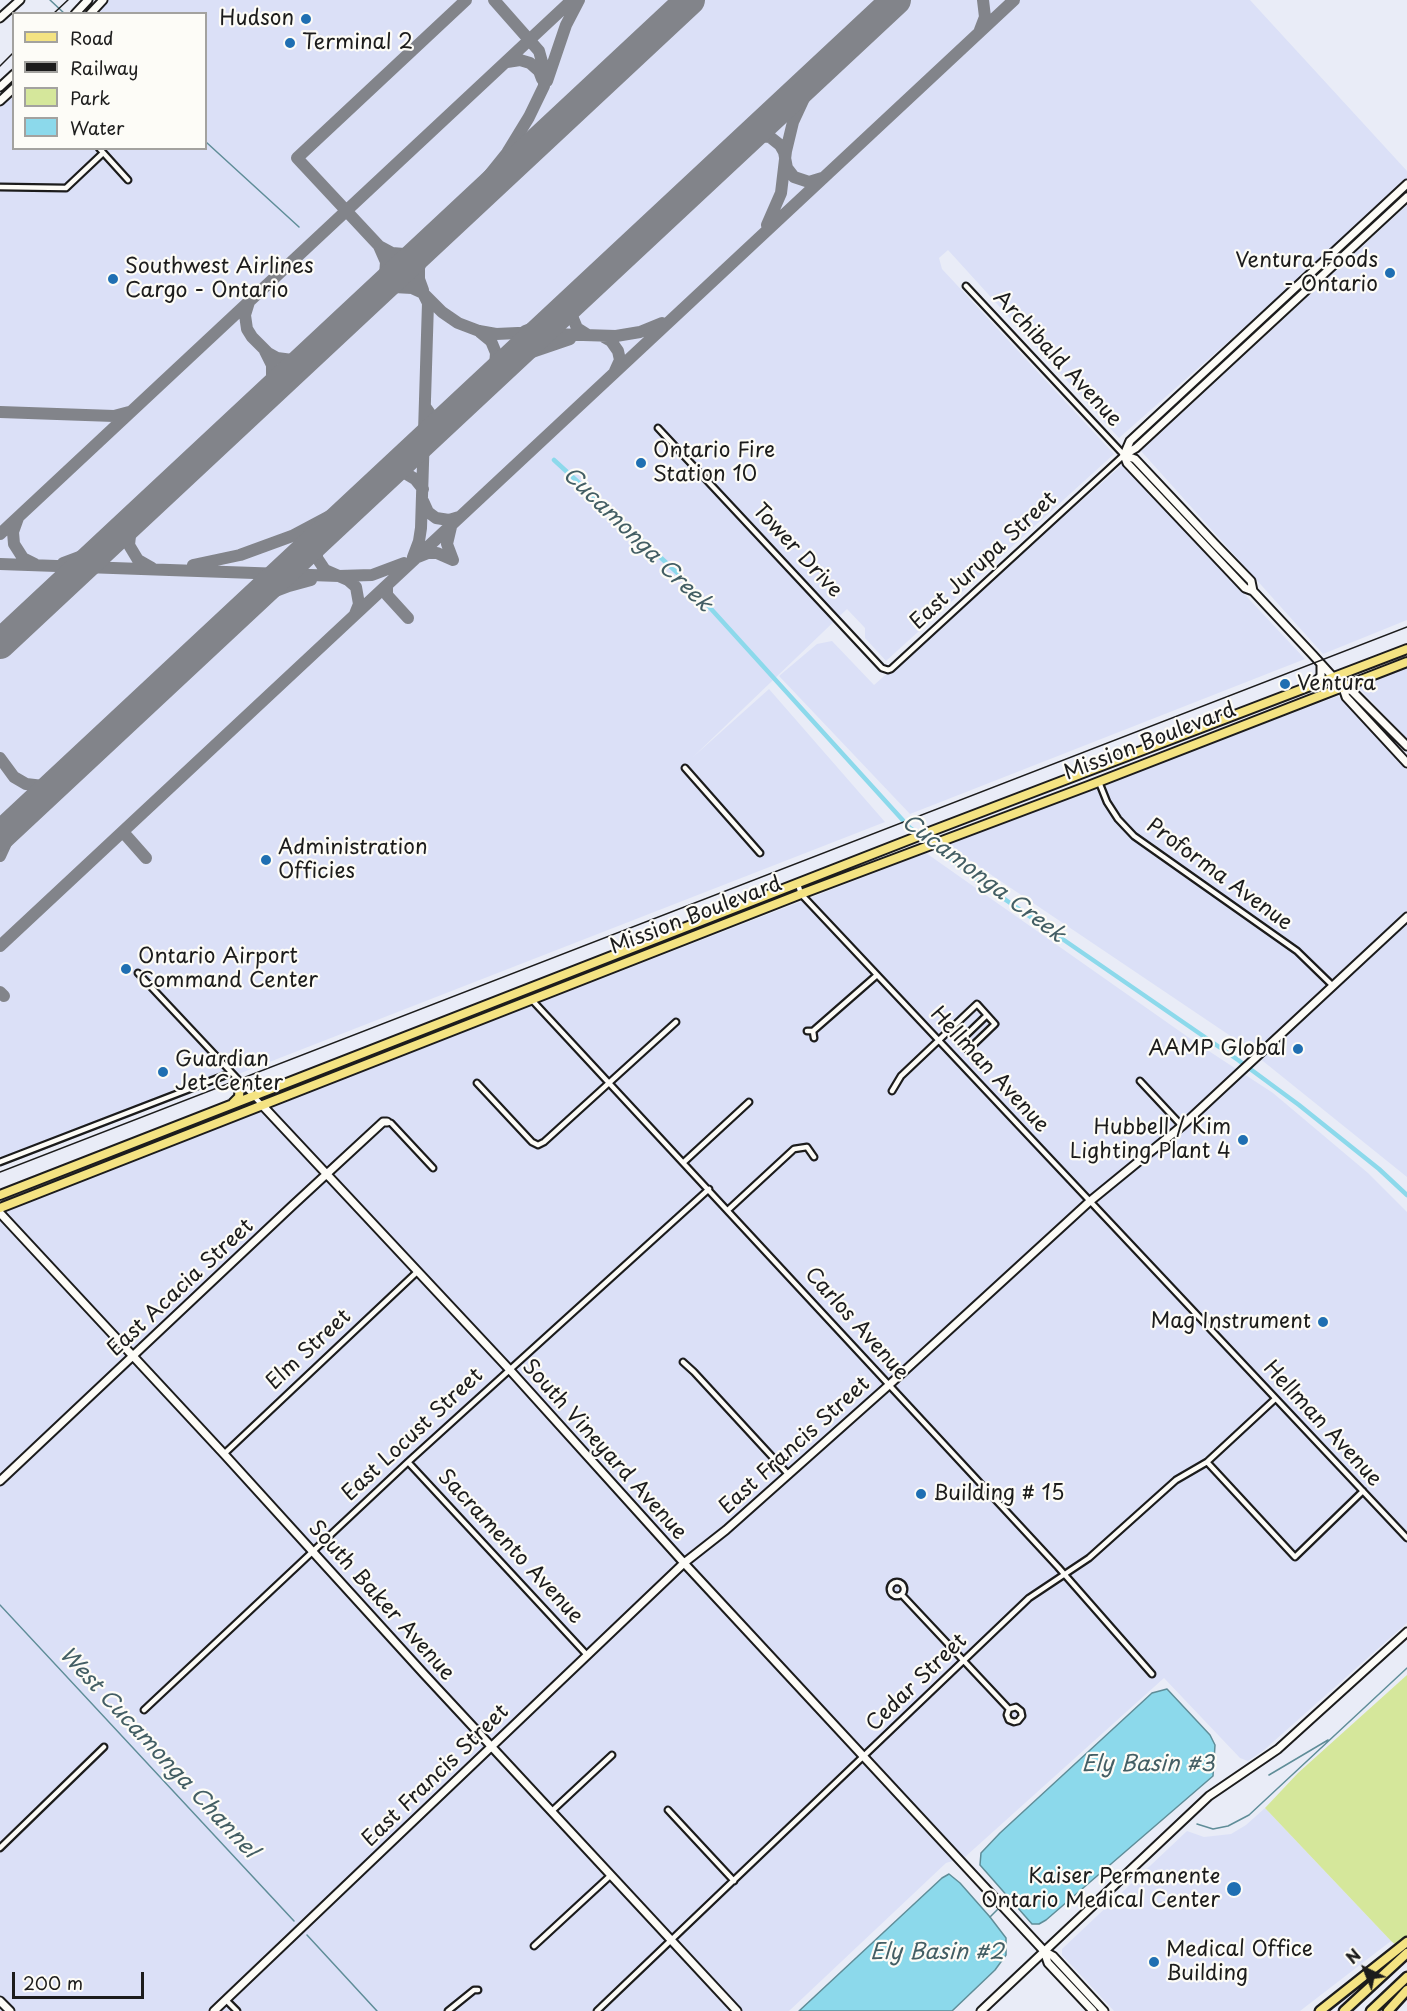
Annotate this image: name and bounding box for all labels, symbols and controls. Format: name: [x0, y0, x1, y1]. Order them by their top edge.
place label: Hudson: [220, 6, 294, 32]
legend: [12, 12, 207, 150]
marker: Hudson: [299, 12, 313, 26]
text: Road: [70, 24, 114, 51]
place label: Terminal 2: [302, 30, 413, 56]
marker: Terminal 2: [283, 36, 297, 50]
text: Railway: [70, 54, 138, 81]
text: Park: [70, 84, 110, 111]
text: Water: [70, 114, 124, 141]
place label: Ventura Foods - Ontario: [1235, 248, 1378, 298]
place label: Southwest Airlines Cargo - Ontario: [125, 254, 314, 304]
marker: Ventura Foods - Ontario: [1383, 266, 1397, 280]
marker: Southwest Airlines Cargo - Ontario: [106, 272, 120, 286]
street label: Archibald Avenue: [987, 286, 1127, 432]
place label: Ontario Fire Station 10: [653, 438, 775, 488]
marker: Ontario Fire Station 10: [634, 456, 648, 470]
water label: Cucamonga Creek: [557, 462, 717, 618]
street label: East Jurupa Street: [906, 487, 1062, 635]
street label: Tower Drive: [747, 499, 847, 603]
place label: Ventura: [1297, 671, 1376, 697]
marker: Ventura: [1278, 677, 1292, 691]
street label: Mission Boulevard: [1061, 698, 1239, 786]
water label: Cucamonga Creek: [896, 809, 1070, 949]
street label: Proforma Avenue: [1141, 814, 1297, 936]
place label: Administration Officies: [278, 835, 428, 885]
marker: Administration Officies: [259, 853, 273, 867]
street label: Mission Boulevard: [607, 872, 785, 960]
place label: Ontario Airport Command Center: [138, 944, 318, 994]
marker: Ontario Airport Command Center: [119, 962, 133, 976]
street label: Hellman Avenue: [924, 1002, 1054, 1138]
place label: AAMP Global: [1148, 1036, 1286, 1062]
marker: AAMP Global: [1291, 1042, 1305, 1056]
place label: Guardian Jet Center: [175, 1047, 283, 1097]
marker: Guardian Jet Center: [156, 1065, 170, 1079]
place label: Hubbell / Kim Lighting Plant 4: [1070, 1115, 1231, 1165]
marker: Hubbell / Kim Lighting Plant 4: [1236, 1133, 1250, 1147]
street label: East Acacia Street: [103, 1214, 259, 1362]
street label: Carlos Avenue: [799, 1262, 913, 1386]
street label: Elm Street: [261, 1304, 357, 1396]
place label: Mag Instrument: [1151, 1309, 1311, 1335]
marker: Mag Instrument: [1316, 1315, 1330, 1329]
street label: South Vineyard Avenue: [516, 1355, 692, 1545]
street label: Hellman Avenue: [1257, 1356, 1387, 1492]
street label: East Locust Street: [337, 1363, 489, 1507]
street label: East Francis Street: [715, 1372, 875, 1520]
street label: Sacramento Avenue: [432, 1465, 588, 1629]
place label: Building # 15: [933, 1481, 1065, 1507]
marker: Building # 15: [914, 1487, 928, 1501]
street label: South Baker Avenue: [303, 1516, 459, 1686]
street label: Cedar Street: [861, 1629, 973, 1737]
water label: West Cucamonga Channel: [53, 1642, 263, 1864]
street label: East Francis Street: [358, 1700, 514, 1852]
water label: Ely Basin #3: [1081, 1752, 1215, 1778]
place label: Kaiser Permanente Ontario Medical Center: [981, 1864, 1220, 1914]
marker: Kaiser Permanente Ontario Medical Center: [1225, 1880, 1243, 1898]
place label: Medical Office Building: [1166, 1937, 1313, 1987]
north arrow: [1335, 1939, 1395, 1999]
water label: Ely Basin #2: [870, 1940, 1004, 1966]
text: N: [1340, 1943, 1366, 1969]
marker: Medical Office Building: [1147, 1955, 1161, 1969]
scale bar: [15, 1960, 147, 1998]
text: 200 m: [23, 1969, 83, 1996]

